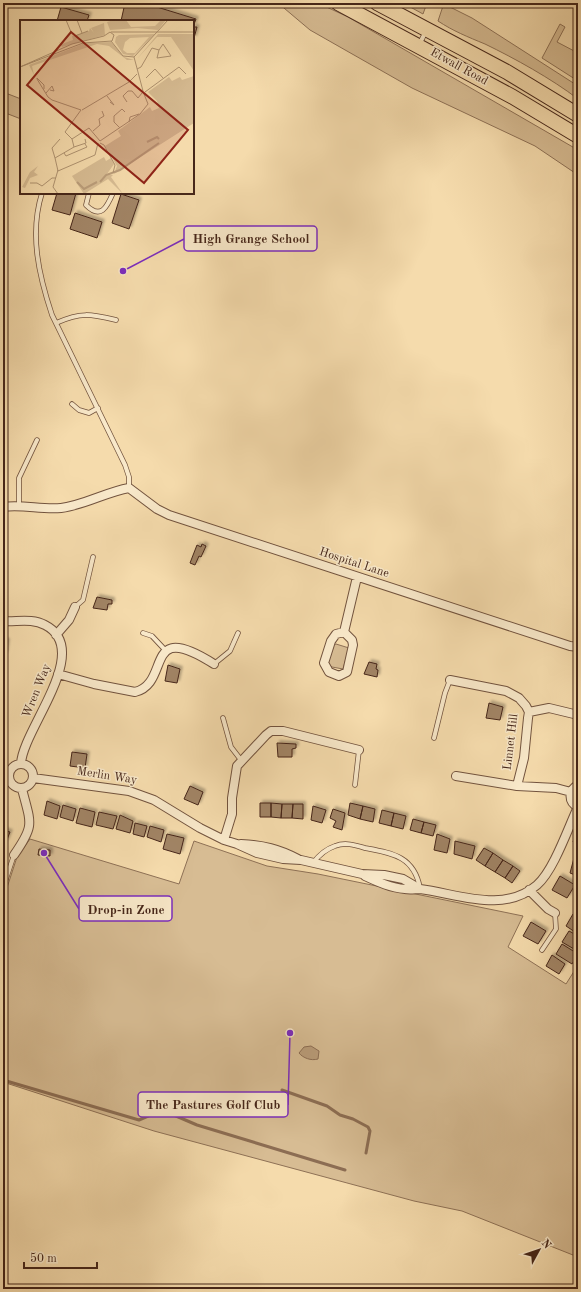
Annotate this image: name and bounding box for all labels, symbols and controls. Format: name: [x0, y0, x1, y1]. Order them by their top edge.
inset map: [20, 20, 194, 194]
street label: Etwall Road: [428, 46, 490, 88]
callout: High Grange School: [184, 226, 317, 251]
text: High Grange School: [192, 233, 310, 246]
street label: Hospital Lane: [318, 546, 391, 580]
street label: Wren Way: [21, 662, 53, 720]
street label: Linnet Hill: [502, 713, 520, 771]
street label: Merlin Way: [76, 765, 139, 787]
callout: Drop-in Zone: [79, 896, 172, 921]
text: Drop-in Zone: [87, 904, 165, 917]
callout: The Pastures Golf Club: [138, 1092, 288, 1117]
text: The Pastures Golf Club: [146, 1099, 280, 1112]
north arrow: [519, 1230, 559, 1270]
text: N: [539, 1238, 553, 1252]
scale bar: [24, 1244, 97, 1270]
text: 50 m: [30, 1252, 57, 1265]

